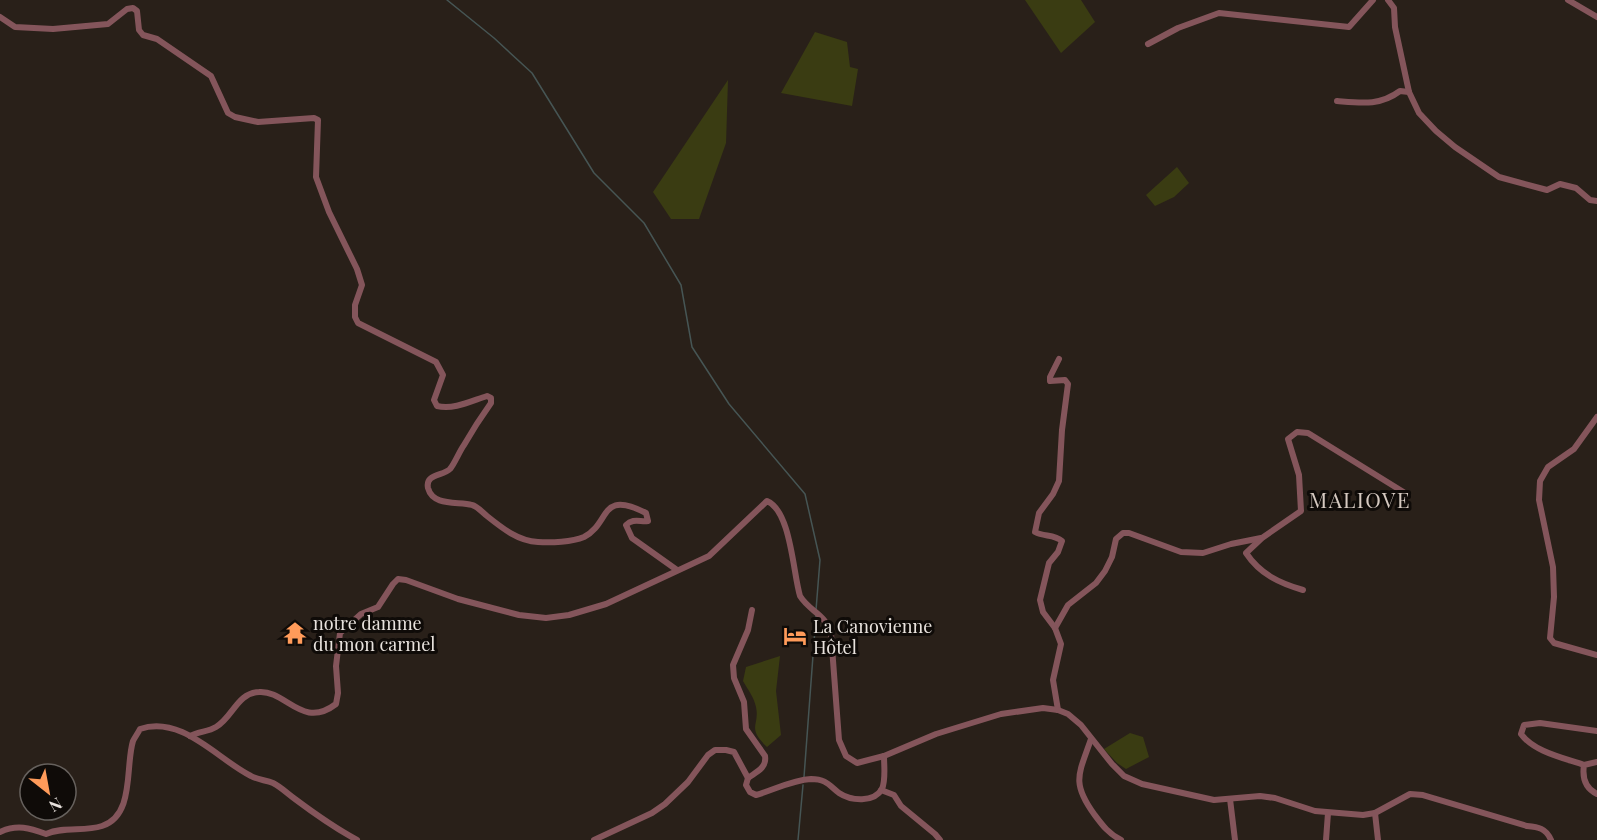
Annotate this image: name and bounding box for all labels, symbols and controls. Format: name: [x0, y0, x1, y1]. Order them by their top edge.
district label: MALIOVE: [1309, 485, 1411, 513]
place label: notre damme du mon carmel: [313, 611, 435, 656]
place label: La Canovienne Hôtel: [813, 614, 932, 659]
temple icon: notre damme du mon carmel: [282, 620, 308, 646]
hotel icon: La Canovienne Hôtel: [782, 623, 808, 649]
north arrow: [18, 762, 78, 822]
text: N: [45, 793, 66, 817]

